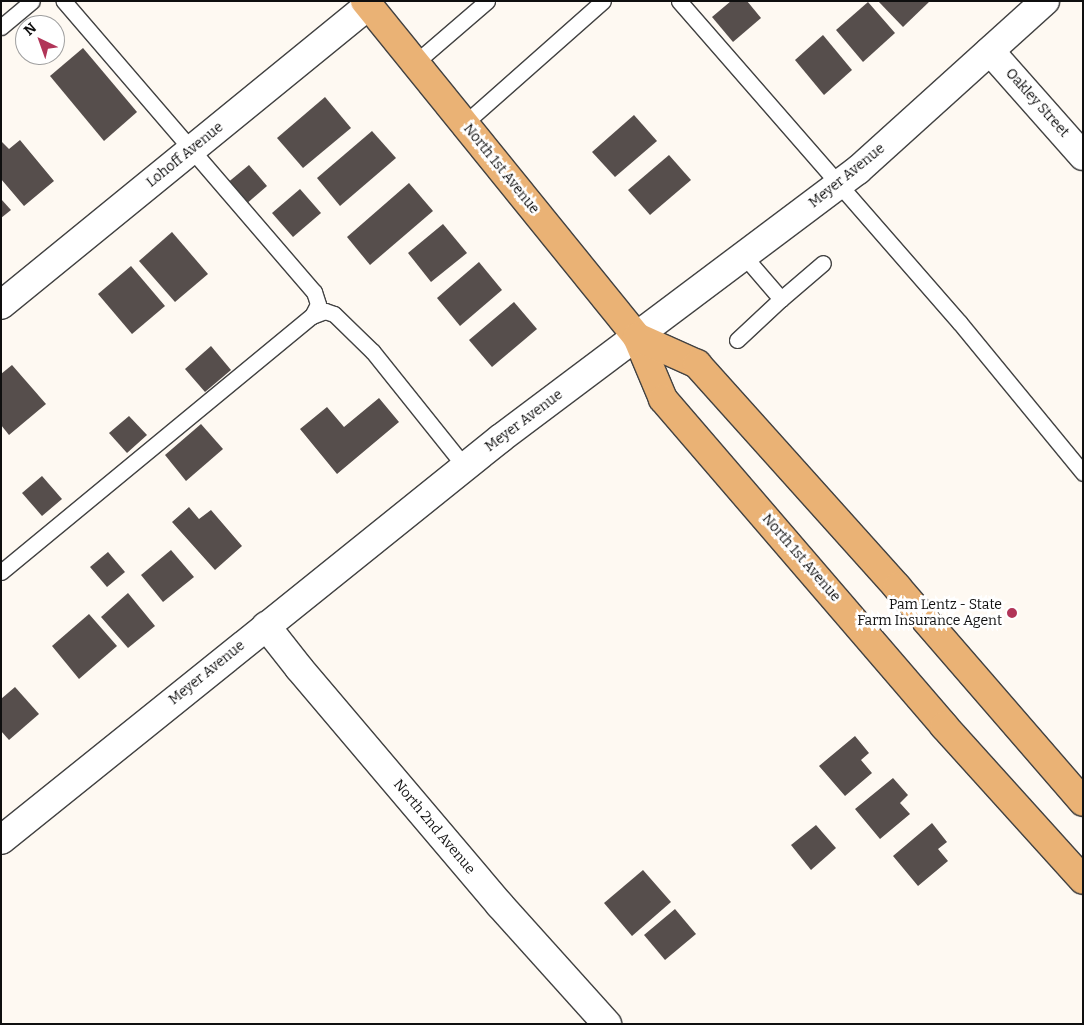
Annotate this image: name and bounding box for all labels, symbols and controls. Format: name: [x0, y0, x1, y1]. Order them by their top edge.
north arrow: [15, 15, 65, 65]
text: N: [21, 19, 40, 39]
street label: Oakley Street: [1002, 65, 1072, 141]
street label: Lohoff Avenue: [143, 119, 227, 191]
street label: North 1st Avenue: [460, 121, 542, 217]
street label: Meyer Avenue: [806, 140, 888, 212]
street label: Meyer Avenue: [482, 386, 566, 456]
street label: North 1st Avenue: [758, 511, 844, 605]
place label: Pam Lentz - State Farm Insurance Agent: [857, 597, 1002, 630]
marker: Pam Lentz - State Farm Insurance Agent: [1006, 607, 1018, 619]
street label: Meyer Avenue: [166, 637, 248, 709]
street label: North 2nd Avenue: [390, 776, 478, 878]

